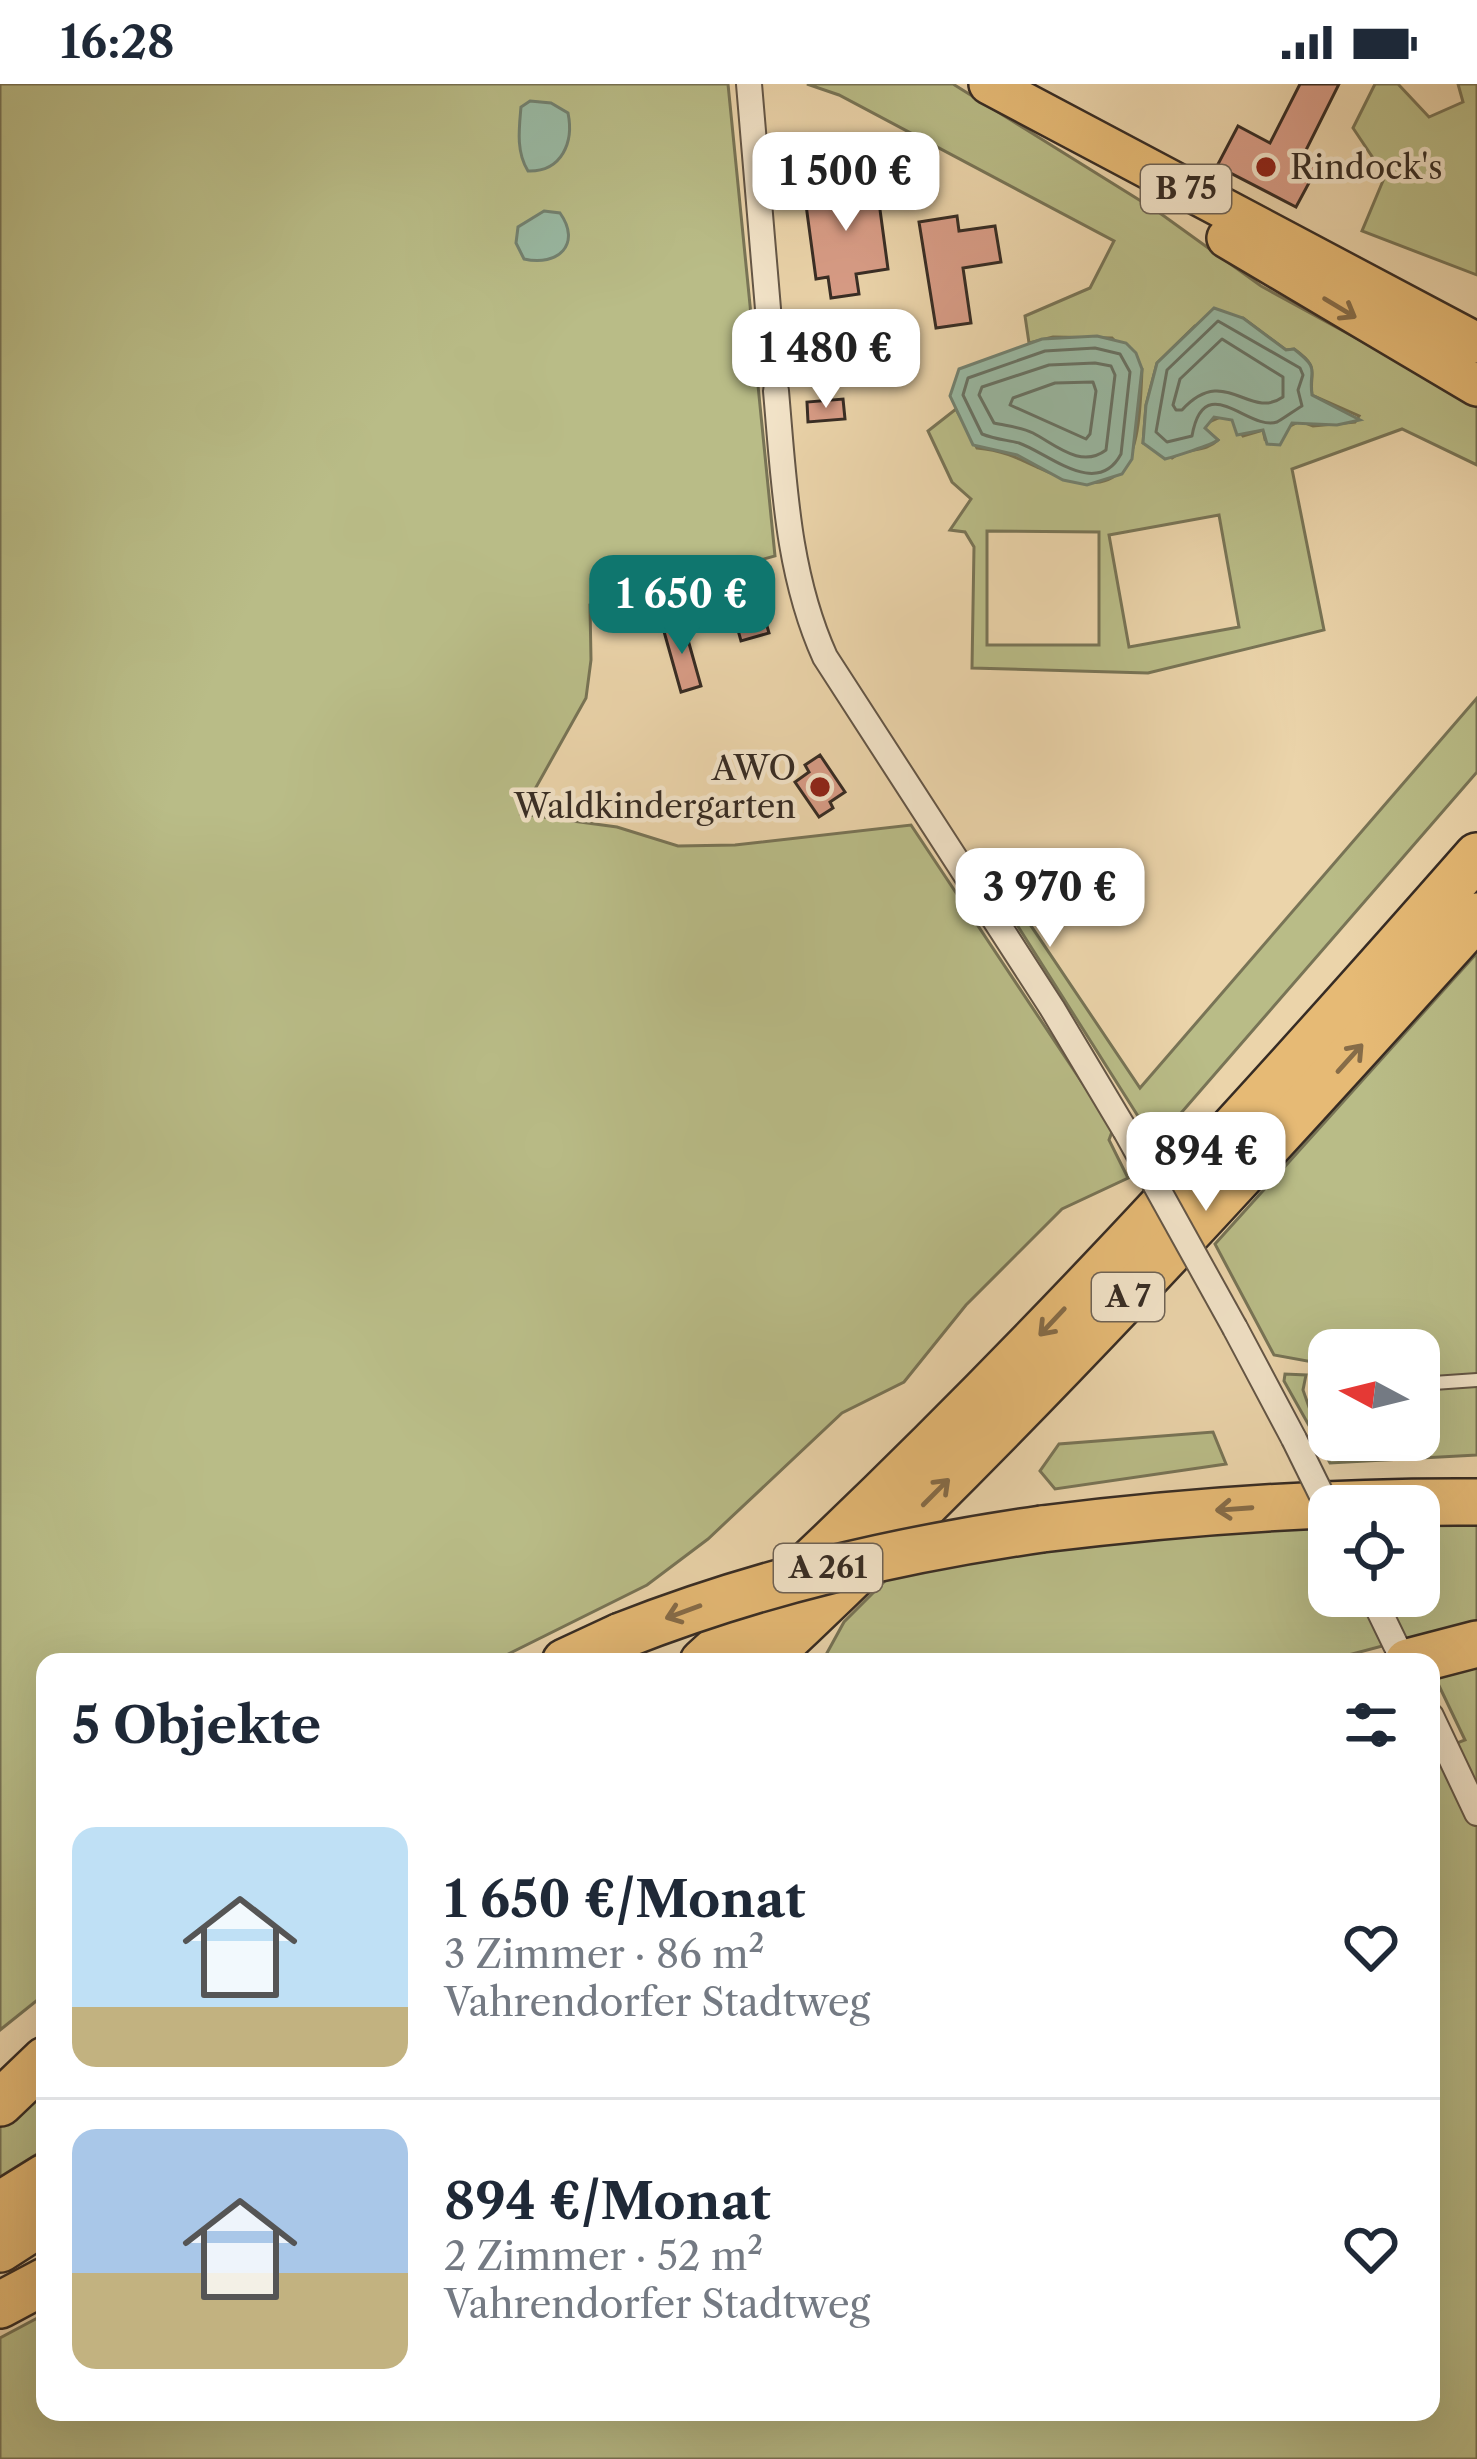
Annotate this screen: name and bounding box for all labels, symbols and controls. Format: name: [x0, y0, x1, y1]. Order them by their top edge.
text: 16:28: [60, 14, 175, 70]
pin: 1 500 €: [735, 132, 957, 234]
text: 1 500 €: [779, 147, 913, 195]
place label: Rindock's: [1290, 147, 1443, 188]
marker: Rindock's: [1253, 154, 1279, 180]
road number: B 75: [1141, 165, 1231, 213]
one-way arrow: [1322, 296, 1356, 320]
pin: 1 480 €: [715, 309, 937, 411]
text: 1 480 €: [759, 324, 893, 372]
pin: 1 650 €: [571, 555, 793, 657]
text: 1 650 €: [616, 570, 748, 618]
place label: AWO Waldkindergarten: [513, 748, 796, 827]
marker: AWO Waldkindergarten: [807, 774, 833, 800]
pin: 3 970 €: [939, 848, 1161, 950]
text: 3 970 €: [983, 863, 1117, 911]
one-way arrow: [1336, 1043, 1363, 1073]
pin: 894 €: [1122, 1112, 1290, 1214]
text: 894 €: [1154, 1127, 1258, 1175]
road number: A 7: [1092, 1273, 1164, 1321]
one-way arrow: [1038, 1306, 1067, 1336]
north arrow: [1308, 1329, 1440, 1461]
map controls: [1308, 1329, 1440, 1617]
one-way arrow: [921, 1478, 950, 1507]
button: locate: [1308, 1485, 1440, 1617]
one-way arrow: [1215, 1497, 1254, 1520]
road number: A 261: [774, 1544, 882, 1592]
one-way arrow: [665, 1603, 702, 1624]
icon: filters: [1338, 1692, 1404, 1758]
text: 5 Objekte: [72, 1694, 321, 1756]
text: 1 650 €/Monat: [444, 1868, 806, 1930]
icon: home: [168, 1875, 312, 2019]
icon: heart: [1338, 1914, 1404, 1980]
text: 3 Zimmer · 86 m²: [444, 1930, 765, 1978]
text: Vahrendorfer Stadtweg: [444, 1978, 870, 2026]
text: 894 €/Monat: [444, 2170, 771, 2232]
icon: home: [168, 2177, 312, 2321]
icon: heart: [1338, 2216, 1404, 2282]
text: 2 Zimmer · 52 m²: [444, 2232, 763, 2280]
text: Vahrendorfer Stadtweg: [444, 2280, 870, 2328]

